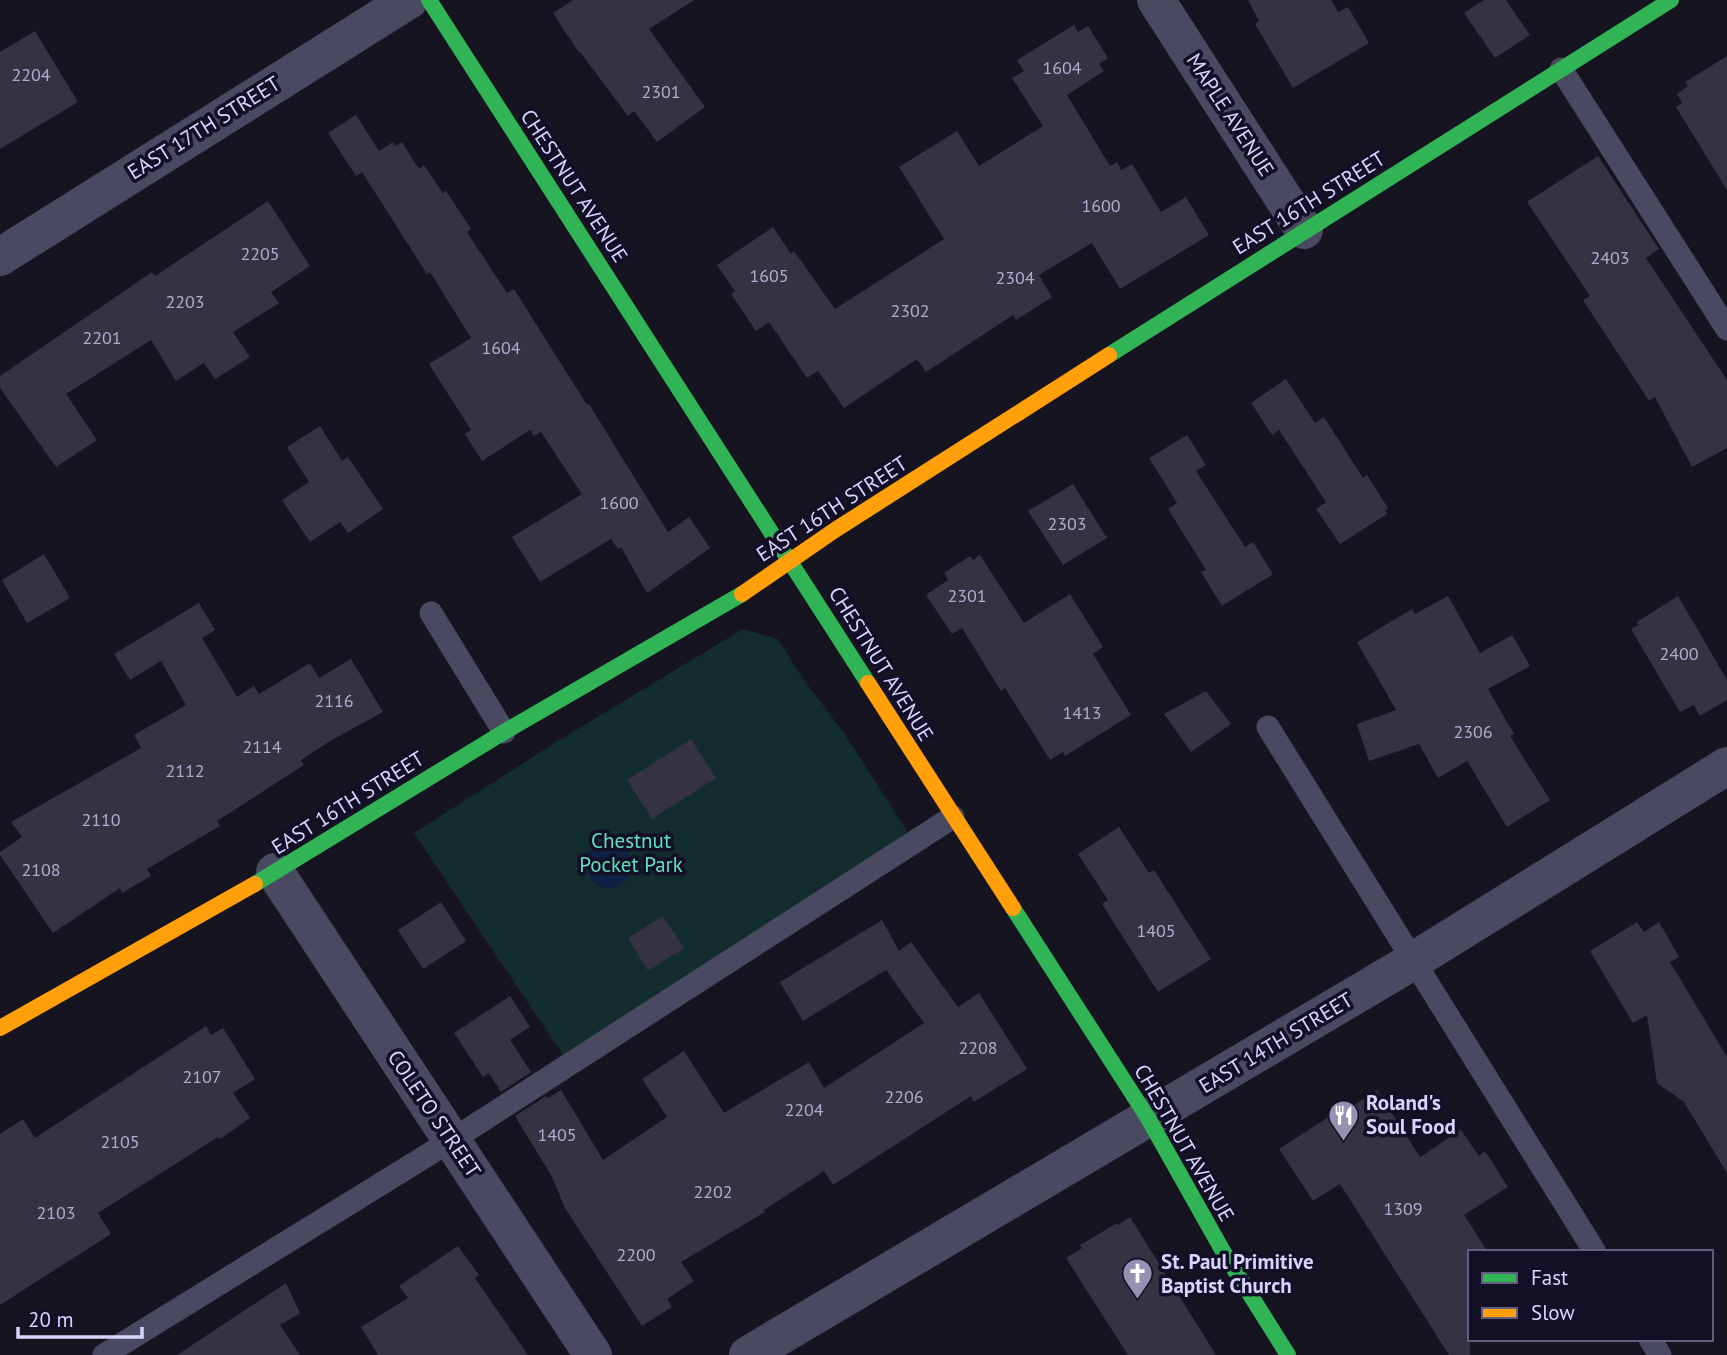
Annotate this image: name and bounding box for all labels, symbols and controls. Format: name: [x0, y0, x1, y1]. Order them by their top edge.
street label: MAPLE AVENUE: [1181, 48, 1280, 181]
house number: 1604: [1042, 56, 1082, 79]
house number: 2204: [11, 63, 51, 86]
street label: EAST 17TH STREET: [122, 70, 285, 185]
house number: 2301: [641, 80, 681, 103]
street label: CHESTNUT AVENUE: [515, 104, 634, 267]
street label: EAST 16TH STREET: [1227, 145, 1390, 260]
house number: 1600: [1081, 194, 1121, 217]
house number: 2205: [240, 242, 280, 265]
house number: 2403: [1590, 246, 1630, 269]
house number: 1605: [749, 264, 789, 287]
house number: 2304: [995, 266, 1035, 289]
house number: 2203: [165, 290, 205, 313]
house number: 2302: [890, 299, 930, 322]
house number: 2201: [82, 326, 122, 349]
house number: 1604: [481, 336, 521, 359]
street label: EAST 16TH STREET: [751, 449, 913, 568]
house number: 1600: [599, 491, 639, 514]
house number: 2303: [1047, 512, 1087, 535]
street label: CHESTNUT AVENUE: [823, 581, 940, 746]
house number: 2301: [947, 584, 987, 607]
house number: 2400: [1659, 642, 1699, 665]
house number: 2116: [314, 689, 354, 712]
house number: 1413: [1062, 701, 1102, 724]
house number: 2306: [1453, 720, 1493, 743]
house number: 2114: [242, 735, 282, 758]
street label: EAST 16TH STREET: [266, 745, 429, 860]
house number: 2112: [165, 759, 205, 782]
house number: 2110: [81, 808, 121, 831]
park label: Chestnut Pocket Park: [579, 827, 683, 878]
house number: 2108: [21, 858, 61, 881]
house number: 1405: [1136, 919, 1176, 942]
street label: EAST 14TH STREET: [1194, 986, 1358, 1099]
house number: 2208: [958, 1036, 998, 1059]
street label: COLETO STREET: [382, 1045, 487, 1183]
street label: CHESTNUT AVENUE: [1128, 1059, 1240, 1226]
house number: 2107: [182, 1065, 222, 1088]
house number: 2206: [884, 1085, 924, 1108]
place label: Roland's Soul Food: [1366, 1089, 1456, 1140]
house number: 2204: [784, 1098, 824, 1121]
restaurant icon: Roland's Soul Food: [1326, 1098, 1360, 1142]
house number: 1405: [537, 1123, 577, 1146]
house number: 2105: [100, 1130, 140, 1153]
house number: 2202: [693, 1180, 733, 1203]
house number: 1309: [1383, 1197, 1423, 1220]
house number: 2103: [36, 1201, 76, 1224]
house number: 2200: [616, 1243, 656, 1266]
place label: St. Paul Primitive Baptist Church: [1161, 1248, 1314, 1299]
legend: [1468, 1250, 1713, 1341]
church icon: St. Paul Primitive Baptist Church: [1121, 1257, 1155, 1301]
text: Fast: [1531, 1264, 1568, 1291]
scale bar: [18, 1296, 142, 1340]
text: Slow: [1531, 1299, 1575, 1326]
text: 20 m: [28, 1306, 74, 1333]

